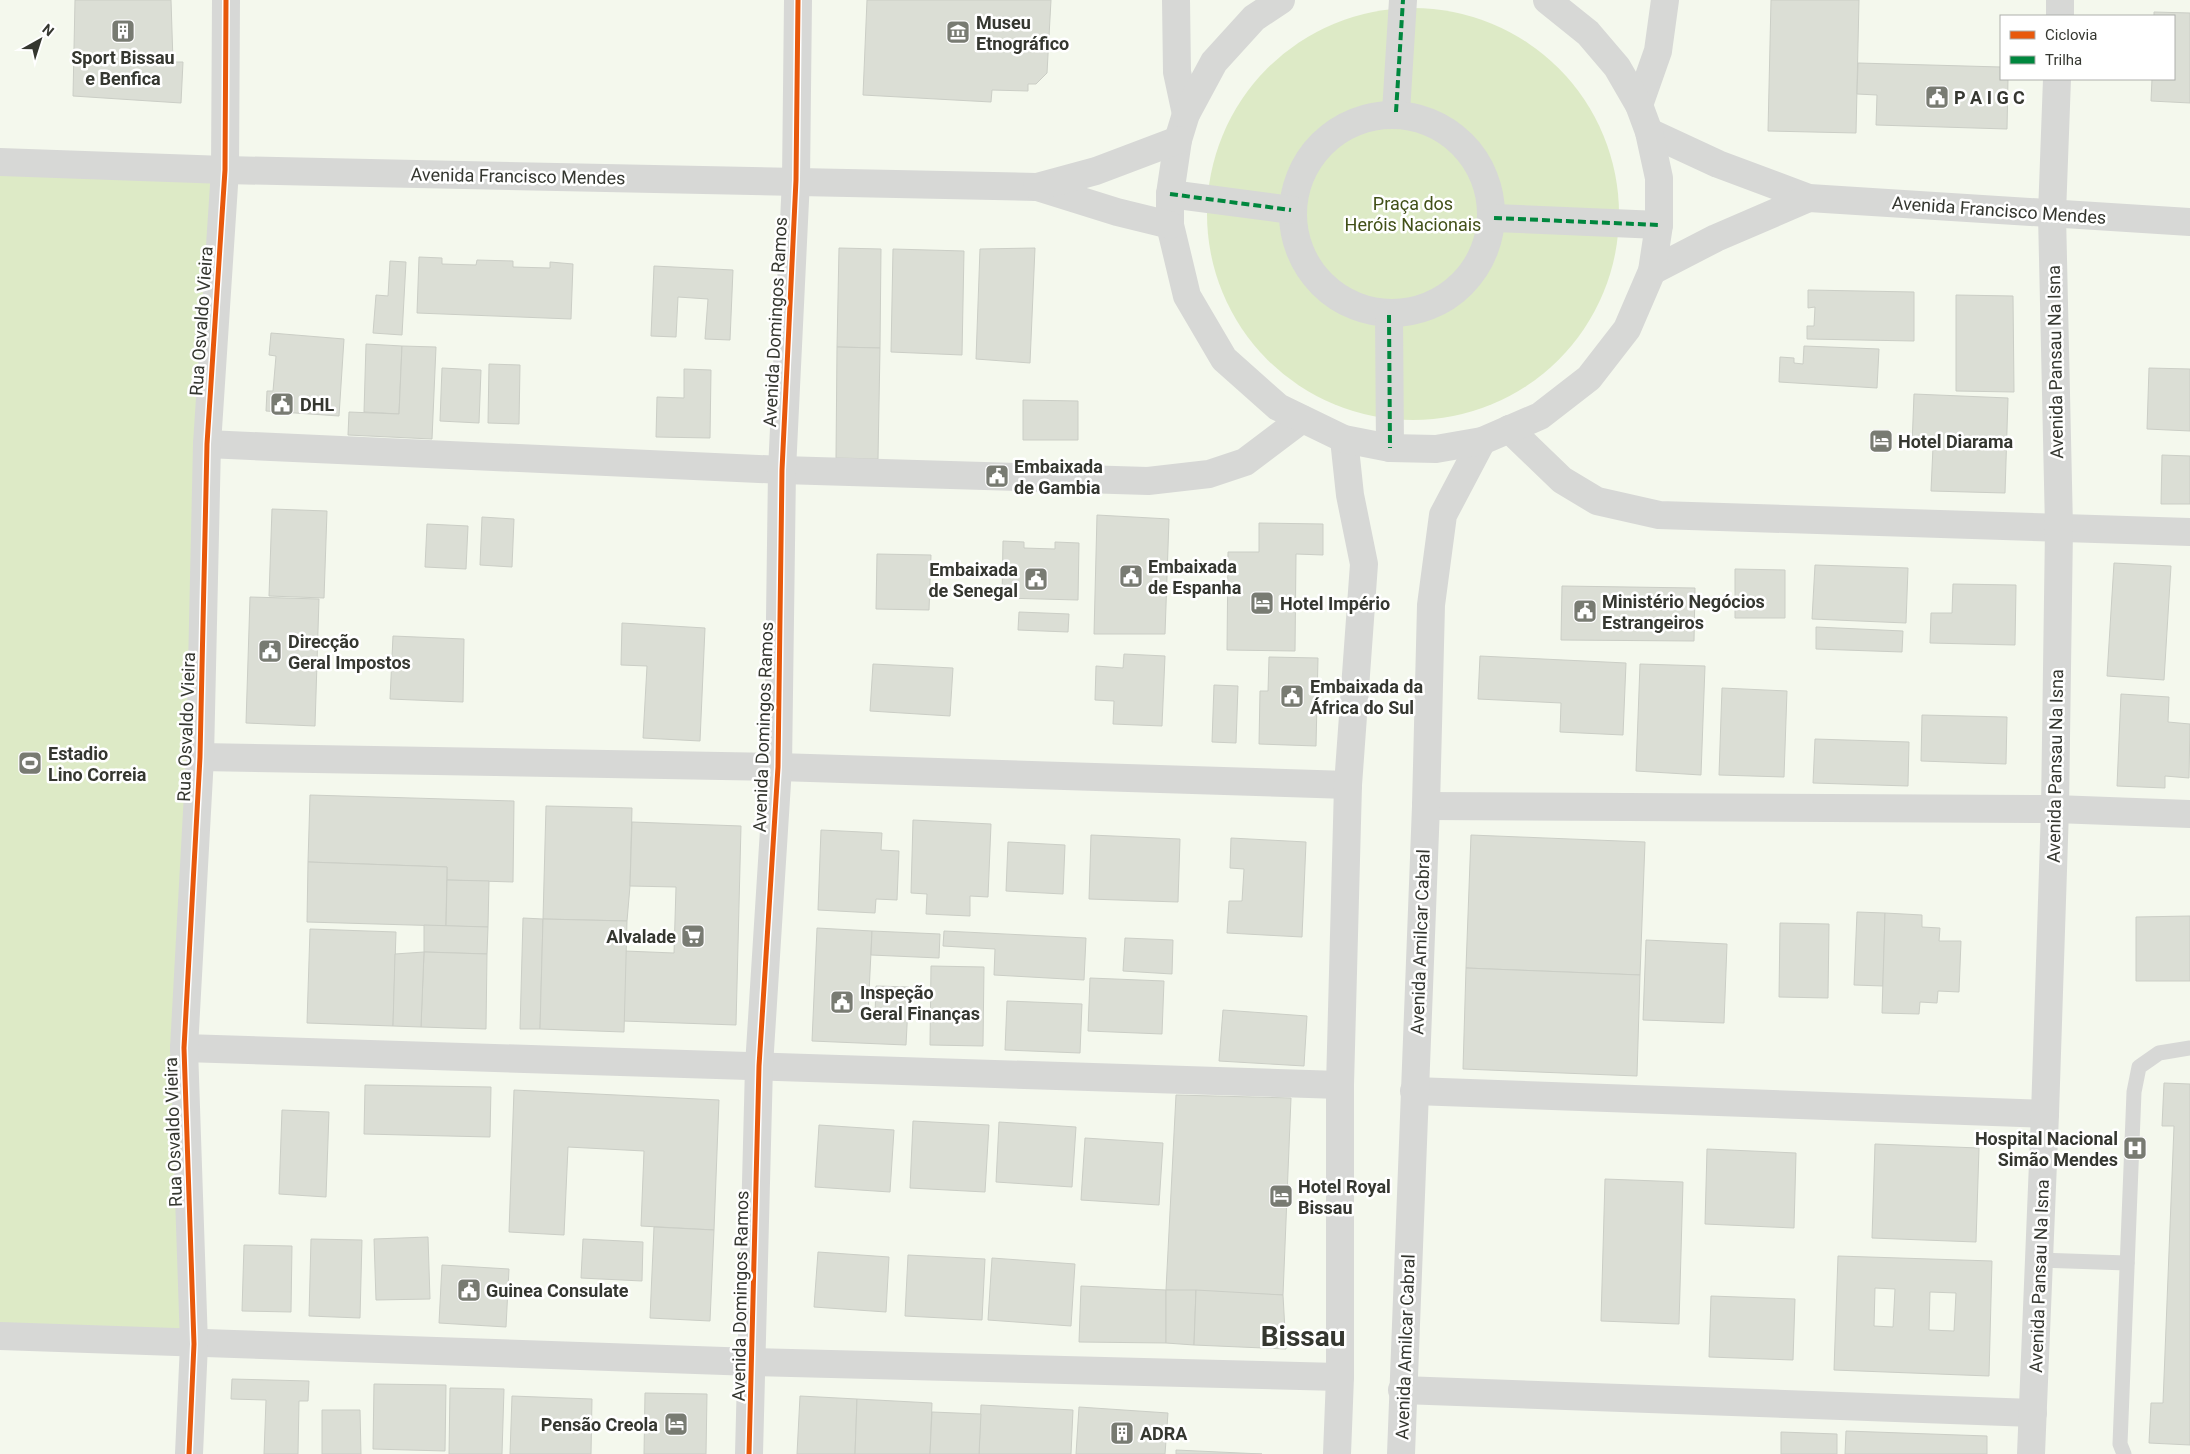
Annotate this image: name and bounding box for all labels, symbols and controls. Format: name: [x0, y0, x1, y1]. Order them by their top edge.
place label: Museu Etnográfico: [976, 12, 1069, 54]
north arrow: [15, 15, 65, 65]
legend: [2000, 15, 2175, 80]
building icon: Sport Bissau e Benfica: [110, 18, 136, 44]
museum icon: Museu Etnográfico: [945, 19, 971, 45]
text: N: [39, 21, 57, 39]
text: Ciclovia: [2045, 26, 2097, 44]
place label: Sport Bissau e Benfica: [71, 47, 175, 89]
text: Trilha: [2045, 51, 2082, 69]
public building icon: P A I G C: [1924, 84, 1950, 110]
place label: P A I G C: [1954, 87, 2025, 108]
street label: Avenida Francisco Mendes: [410, 164, 626, 188]
street label: Avenida Francisco Mendes: [1891, 192, 2107, 228]
park label: Praça dos Heróis Nacionais: [1345, 193, 1481, 235]
street label: Avenida Domingos Ramos: [759, 216, 791, 428]
street label: Rua Osvaldo Vieira: [185, 246, 217, 396]
street label: Avenida Pansau Na Isna: [2043, 265, 2067, 459]
public building icon: DHL: [269, 391, 295, 417]
place label: DHL: [300, 394, 334, 415]
hotel icon: Hotel Diarama: [1868, 428, 1894, 454]
place label: Hotel Diarama: [1898, 431, 2014, 452]
place label: Embaixada de Gambia: [1014, 456, 1103, 498]
public building icon: Embaixada de Gambia: [984, 463, 1010, 489]
place label: Embaixada de Espanha: [1148, 556, 1242, 598]
place label: Embaixada de Senegal: [928, 559, 1018, 601]
public building icon: Embaixada de Espanha: [1118, 563, 1144, 589]
public building icon: Embaixada de Senegal: [1023, 566, 1049, 592]
hotel icon: Hotel Império: [1249, 590, 1275, 616]
place label: Ministério Negócios Estrangeiros: [1602, 591, 1765, 633]
place label: Hotel Império: [1280, 593, 1390, 614]
public building icon: Ministério Negócios Estrangeiros: [1572, 598, 1598, 624]
street label: Avenida Domingos Ramos: [749, 621, 777, 833]
place label: Direcção Geral Impostos: [288, 631, 411, 673]
public building icon: Direcção Geral Impostos: [257, 638, 283, 664]
street label: Rua Osvaldo Vieira: [173, 652, 199, 802]
street label: Avenida Pansau Na Isna: [2043, 669, 2067, 863]
place label: Embaixada da África do Sul: [1310, 676, 1423, 718]
public building icon: Embaixada da África do Sul: [1279, 683, 1305, 709]
place label: Estadio Lino Correia: [48, 743, 147, 785]
sports icon: Estadio Lino Correia: [17, 750, 43, 776]
street label: Avenida Amilcar Cabral: [1406, 849, 1434, 1035]
supermarket icon: Alvalade: [680, 923, 706, 949]
place label: Alvalade: [606, 926, 676, 947]
place label: Inspeção Geral Finanças: [860, 982, 980, 1024]
public building icon: Inspeção Geral Finanças: [829, 989, 855, 1015]
street label: Rua Osvaldo Vieira: [160, 1057, 186, 1207]
place label: Hospital Nacional Simão Mendes: [1975, 1128, 2118, 1170]
hospital icon: Hospital Nacional Simão Mendes: [2122, 1135, 2148, 1161]
place label: Hotel Royal Bissau: [1298, 1176, 1391, 1218]
street label: Avenida Pansau Na Isna: [2025, 1179, 2053, 1373]
hotel icon: Hotel Royal Bissau: [1268, 1183, 1294, 1209]
street label: Avenida Domingos Ramos: [728, 1190, 752, 1402]
street label: Avenida Amilcar Cabral: [1391, 1254, 1419, 1440]
public building icon: Guinea Consulate: [456, 1277, 482, 1303]
place label: Guinea Consulate: [486, 1280, 629, 1301]
district label: Bissau: [1261, 1320, 1345, 1353]
hotel icon: Pensão Creola: [663, 1411, 689, 1437]
place label: Pensão Creola: [541, 1414, 658, 1435]
building icon: ADRA: [1109, 1420, 1135, 1446]
place label: ADRA: [1140, 1423, 1188, 1444]

